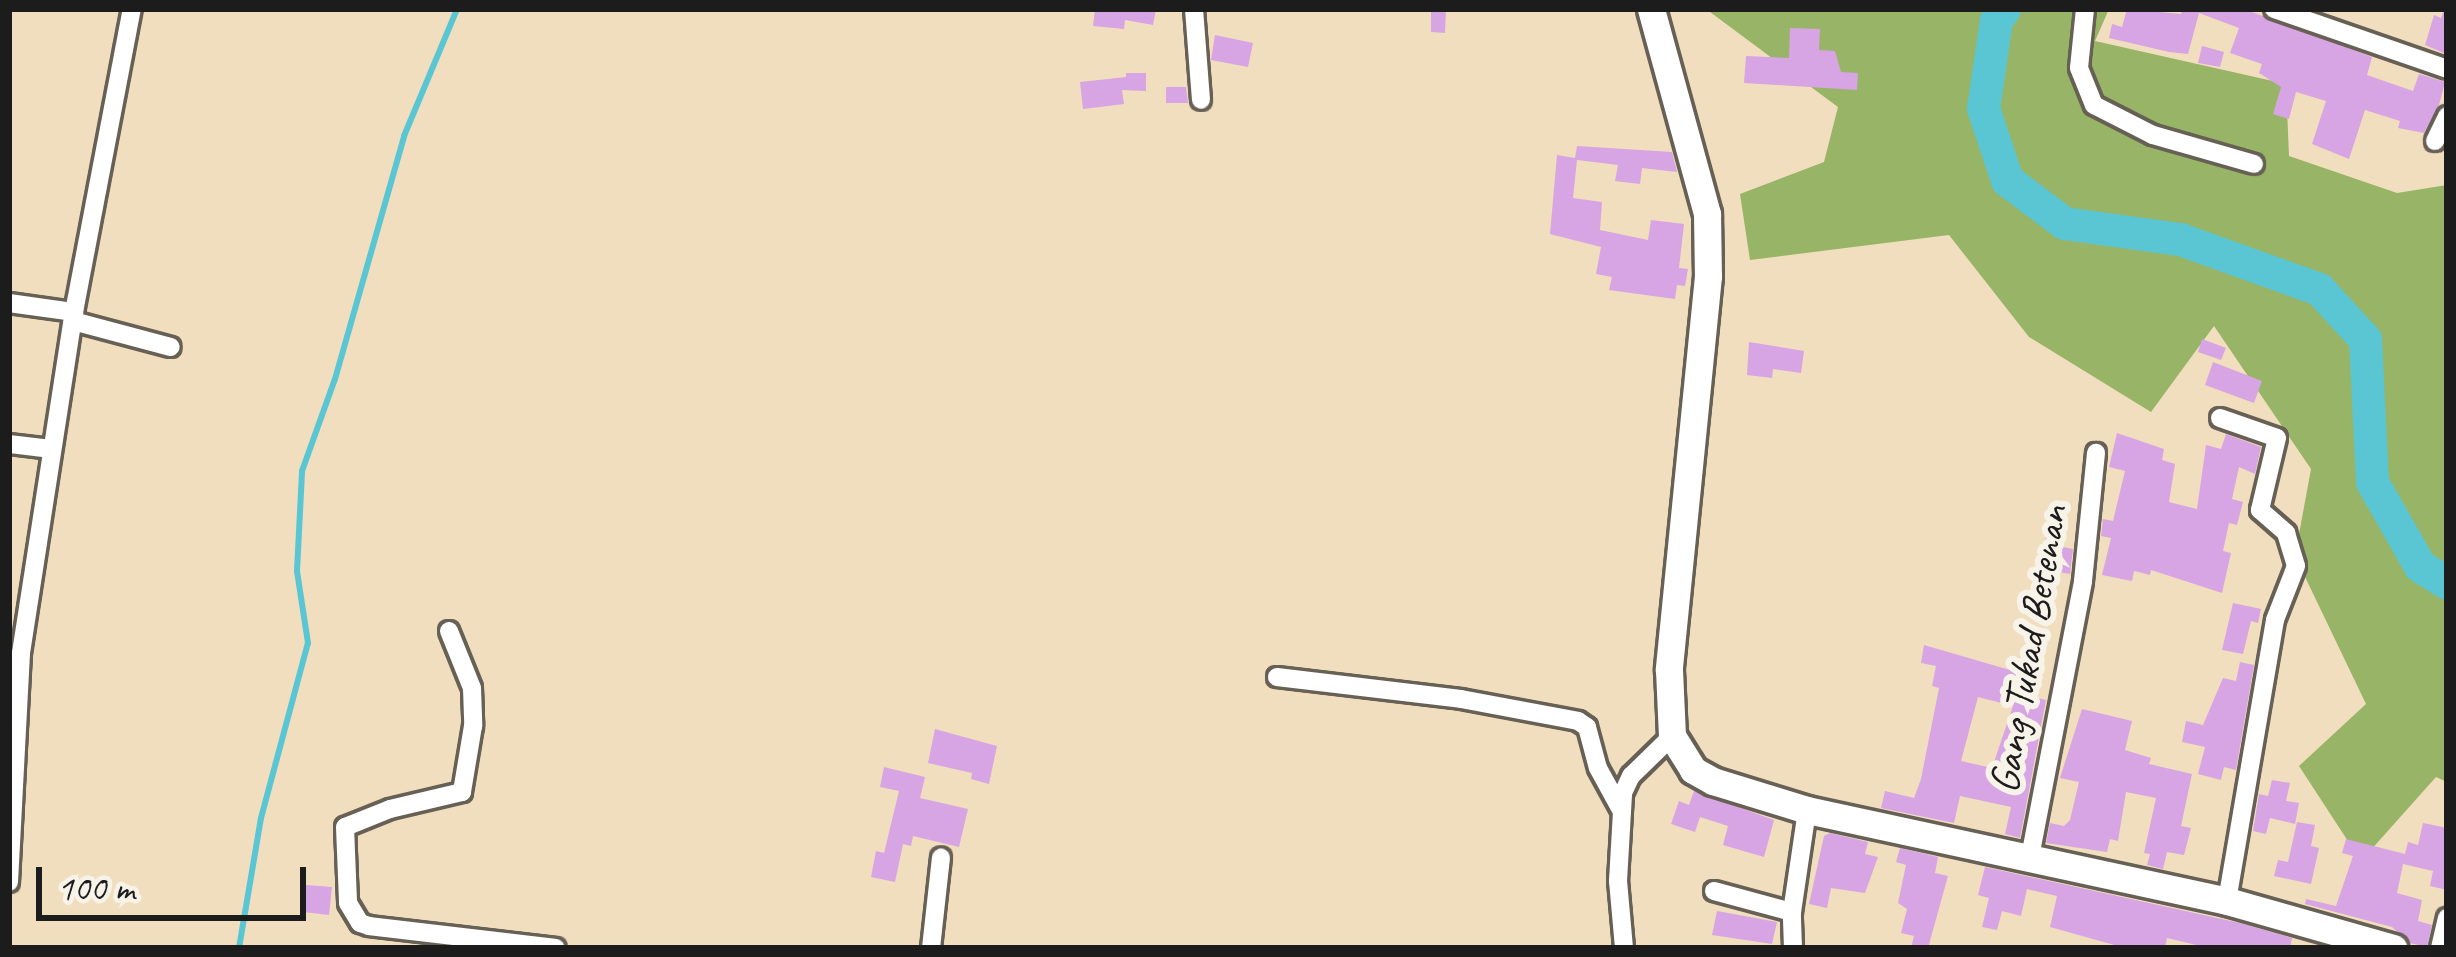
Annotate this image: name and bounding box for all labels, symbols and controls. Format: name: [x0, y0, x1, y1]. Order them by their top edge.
street label: Gang Tukad Betenan: [1979, 501, 2079, 797]
scale bar: [42, 843, 312, 917]
text: 100 m: [57, 865, 134, 911]

